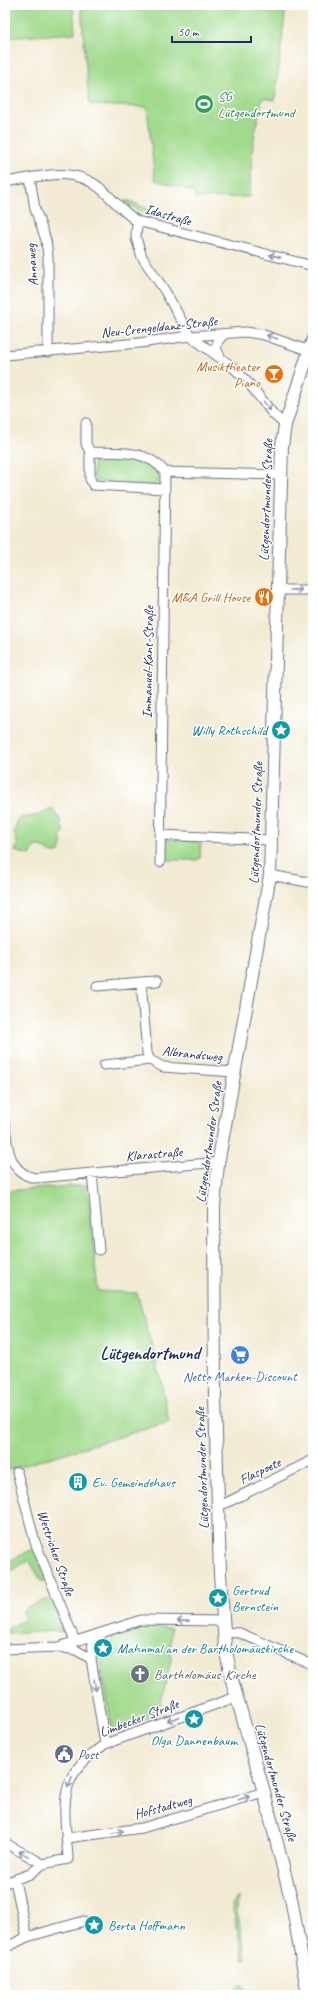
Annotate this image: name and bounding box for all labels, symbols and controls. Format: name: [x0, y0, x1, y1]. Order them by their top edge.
scale bar: [172, 18, 251, 44]
text: 50 m: [178, 24, 200, 40]
place label: SG Lütgendortmund: [218, 88, 297, 121]
sports icon: SG Lütgendortmund: [193, 93, 215, 115]
street label: Idastraße: [143, 200, 194, 230]
street label: Annaweg: [22, 242, 42, 287]
one-way arrow: [269, 252, 282, 259]
street label: Neu-Crengeldanz-Straße: [100, 312, 219, 342]
one-way arrow: [267, 333, 279, 341]
place label: Musiktheater Piano: [196, 358, 261, 391]
bar icon: Musiktheater Piano: [263, 363, 285, 385]
one-way arrow: [263, 400, 271, 411]
street label: Lütgendortmunder Straße: [255, 437, 277, 561]
restaurant icon: M&A Grill House: [253, 586, 275, 608]
one-way arrow: [289, 586, 302, 594]
place label: M&A Grill House: [172, 589, 251, 606]
street label: Immanuel-Kant-Straße: [139, 604, 158, 718]
place icon: Willy Rothschild: [270, 719, 292, 741]
place label: Willy Rothschild: [191, 722, 269, 739]
street label: Lütgendortmunder Straße: [245, 760, 267, 884]
street label: Albrandsweg: [161, 1042, 224, 1066]
street label: Lütgendortmunder Straße: [192, 1079, 226, 1203]
street label: Klarastraße: [125, 1143, 184, 1165]
district label: Lütgendortmund: [100, 1342, 203, 1364]
supermarket icon: Netto Marken-Discount: [229, 1344, 251, 1366]
place label: Netto Marken-Discount: [183, 1368, 298, 1385]
street label: Lütgendortmunder Straße: [191, 1405, 213, 1529]
street label: Flaspoete: [237, 1453, 285, 1488]
building icon: Ev. Gemeindehaus: [67, 1471, 89, 1493]
place label: Ev. Gemeindehaus: [92, 1474, 176, 1491]
street label: Westricher Straße: [33, 1508, 79, 1599]
place label: Gertrud Bernstein: [232, 1582, 279, 1615]
place icon: Gertrud Bernstein: [207, 1587, 229, 1609]
one-way arrow: [177, 1617, 190, 1625]
place icon: Mahnmal an der Bartholomäuskirche: [92, 1637, 114, 1659]
place label: Mahnmal an der Bartholomäuskirche: [117, 1640, 294, 1657]
church icon: Bartholomäus-Kirche: [129, 1663, 151, 1685]
place label: Bartholomäus-Kirche: [154, 1666, 257, 1683]
one-way arrow: [91, 1678, 99, 1691]
street label: Limbecker Straße: [97, 1695, 182, 1741]
place icon: Olga Dannenbaum: [183, 1708, 205, 1730]
one-way arrow: [167, 1716, 179, 1724]
street label: Lütgendortmunder Straße: [251, 1721, 301, 1844]
place label: Olga Dannenbaum: [151, 1732, 238, 1749]
public building icon: Post: [53, 1743, 75, 1765]
place label: Post: [78, 1746, 100, 1763]
one-way arrow: [66, 1776, 73, 1788]
street label: Hofstadtweg: [132, 1791, 195, 1823]
one-way arrow: [237, 1794, 250, 1801]
one-way arrow: [111, 1828, 124, 1836]
one-way arrow: [18, 1850, 30, 1857]
place icon: Berta Hoffmann: [83, 1914, 105, 1936]
place label: Berta Hoffmann: [108, 1917, 186, 1934]

